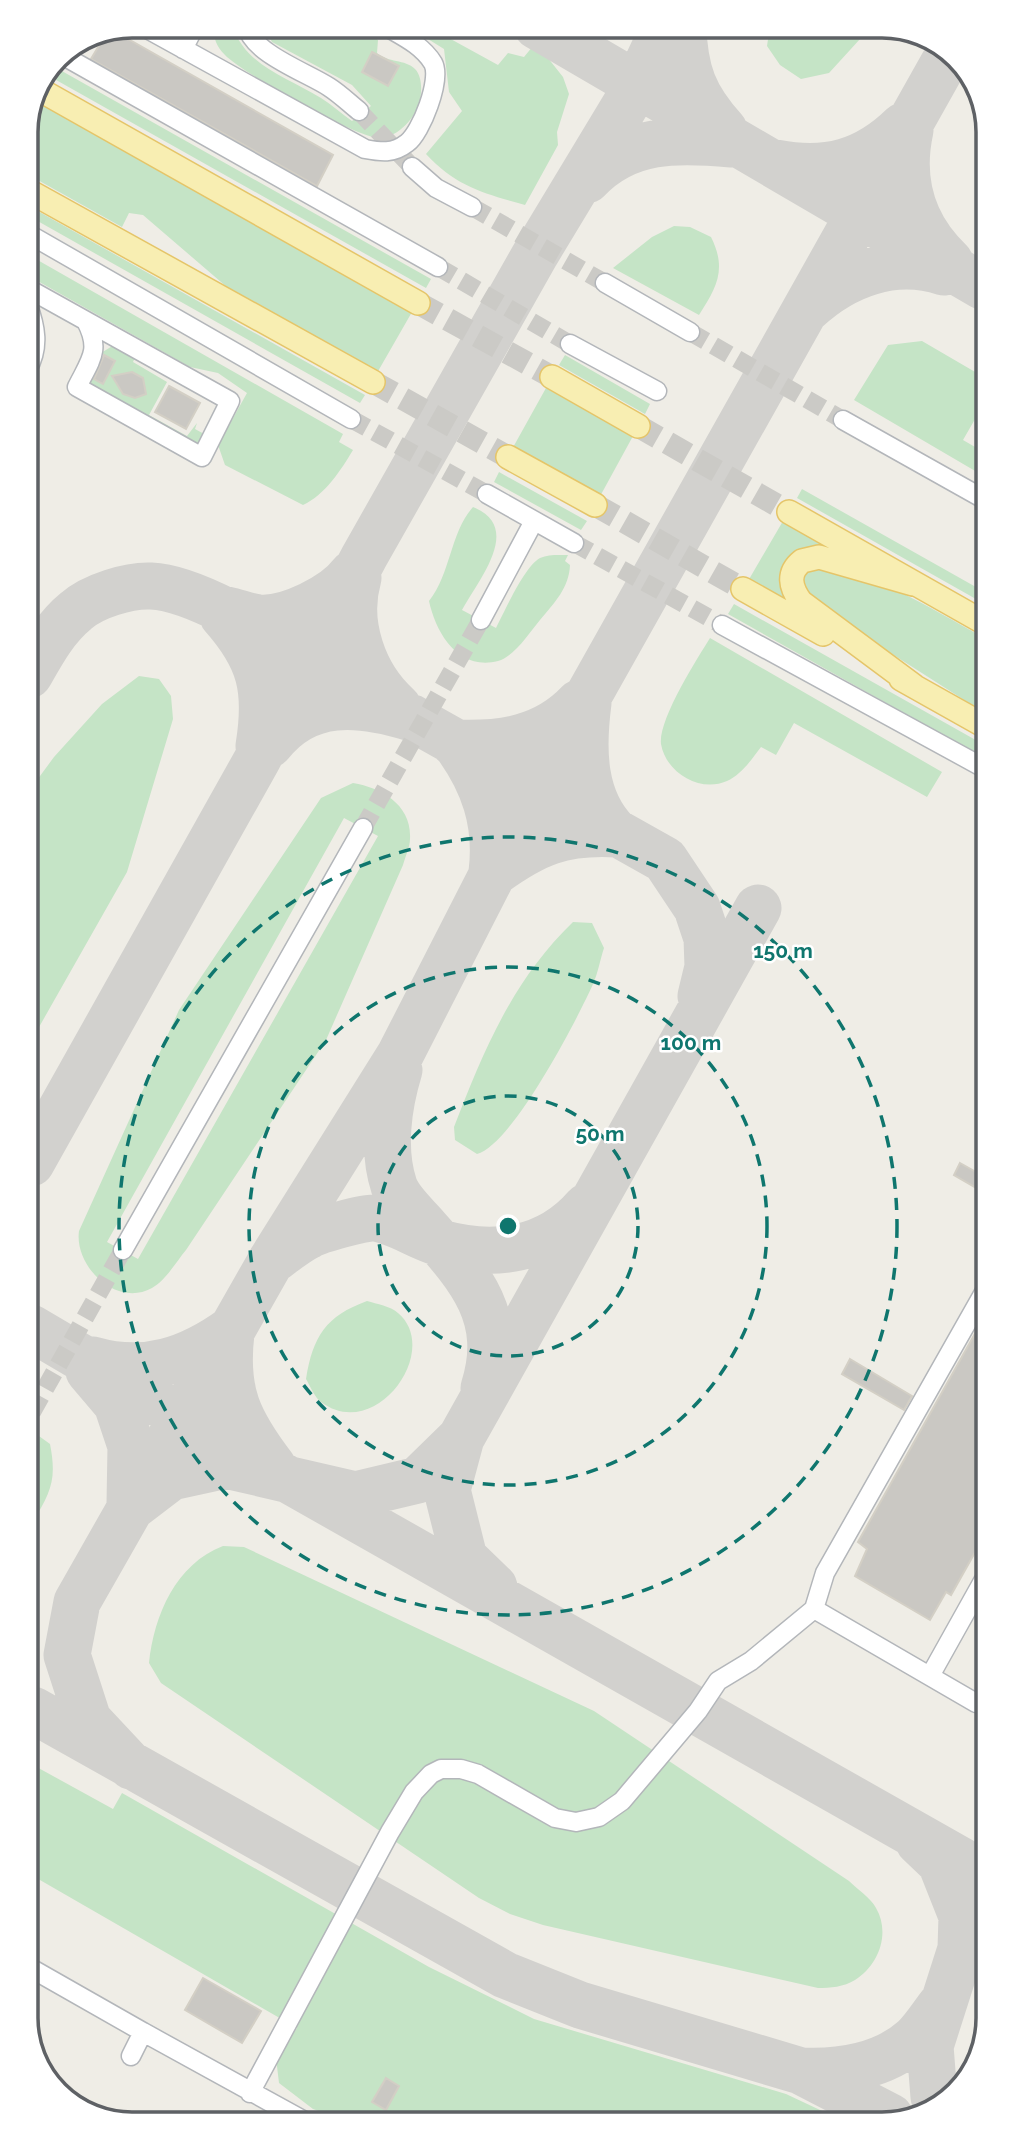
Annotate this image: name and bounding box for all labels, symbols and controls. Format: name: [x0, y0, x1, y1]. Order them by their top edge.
text: 150 m: [753, 938, 813, 963]
text: 100 m: [661, 1030, 721, 1055]
text: 50 m: [575, 1121, 625, 1146]
centre of rings: [496, 1214, 520, 1238]

